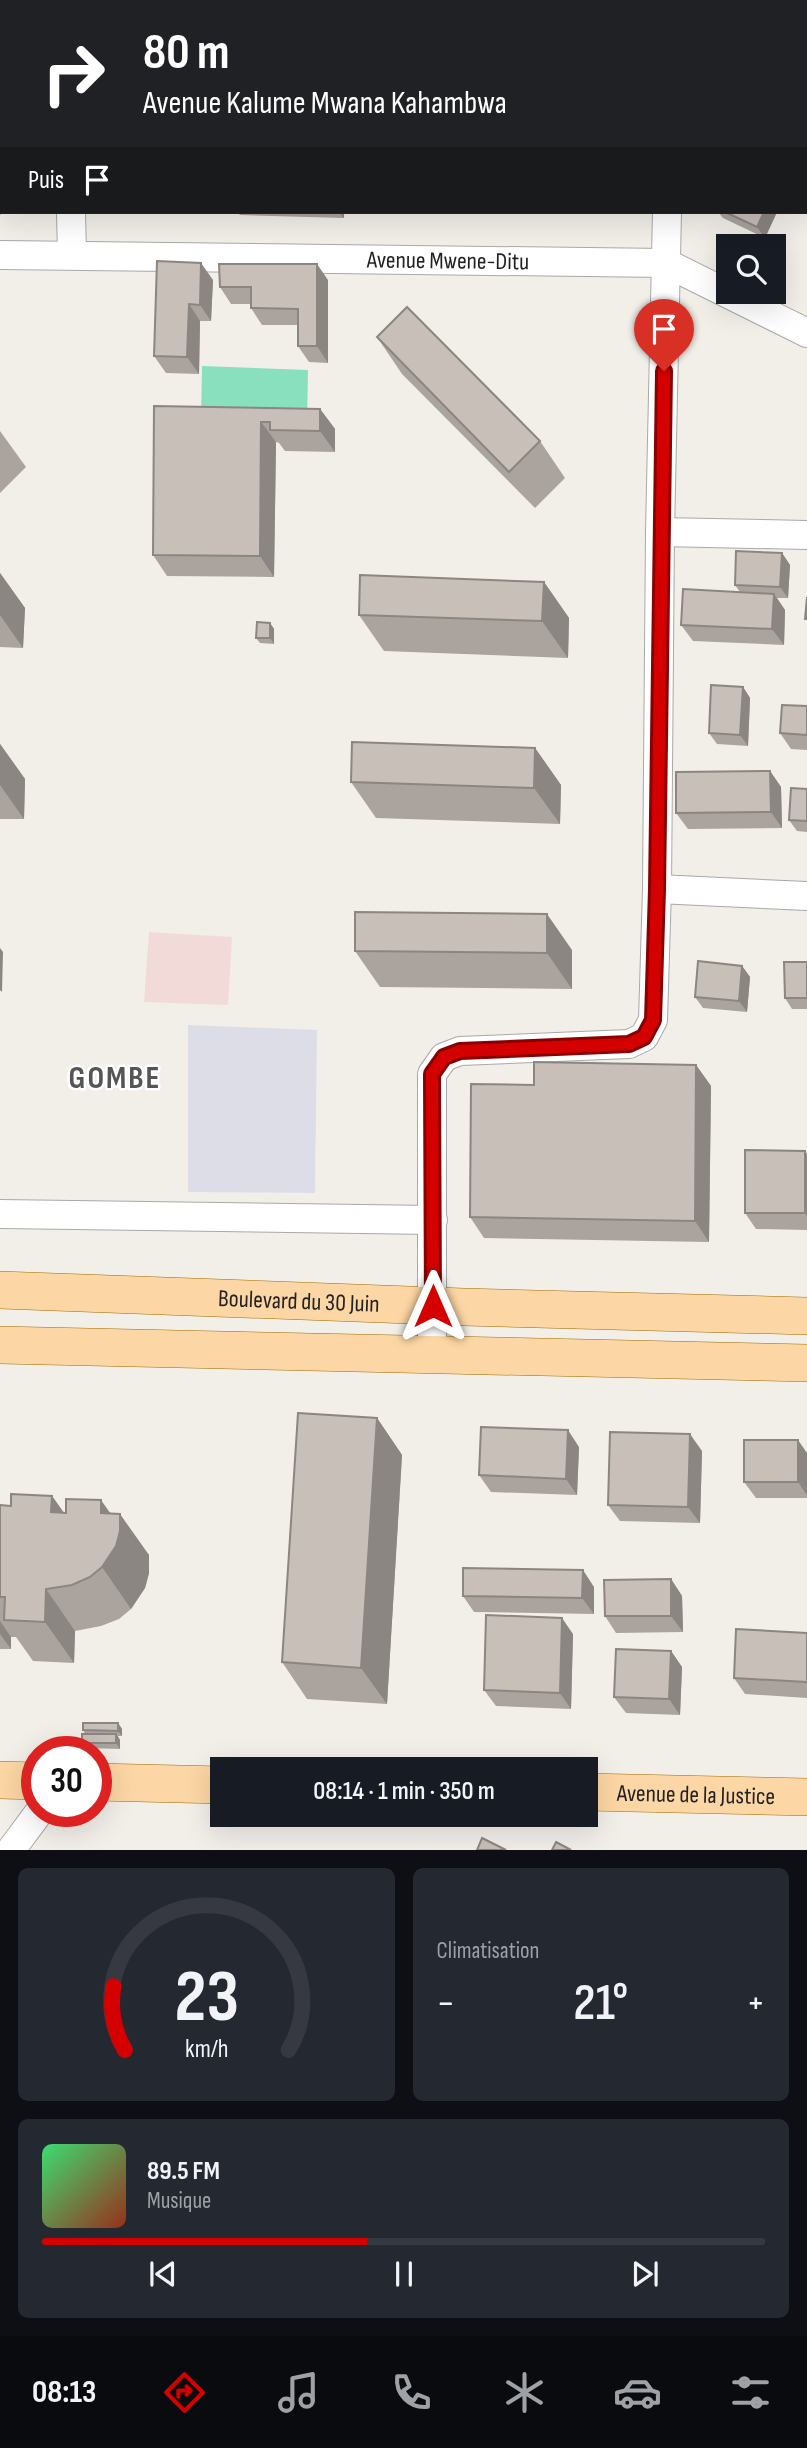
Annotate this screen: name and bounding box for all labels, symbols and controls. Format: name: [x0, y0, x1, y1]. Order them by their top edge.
text: 80 m: [143, 24, 230, 83]
icon: right: [28, 28, 119, 119]
text: Avenue Kalume Mwana Kahambwa: [143, 84, 507, 123]
icon: arrive: [78, 161, 116, 199]
text: Puis: [28, 165, 64, 196]
map controls: [716, 234, 786, 304]
button: search: [716, 234, 786, 304]
street label: Avenue Mwene-Ditu: [366, 245, 529, 276]
pin: [634, 299, 694, 371]
icon: arrive: [645, 310, 683, 348]
district label: GOMBE: [69, 1059, 161, 1098]
position arrow: [396, 1269, 470, 1343]
street label: Boulevard du 30 Juin: [218, 1284, 380, 1319]
speed limit sign: 30: [21, 1736, 112, 1827]
text: 08:14 · 1 min · 350 m: [313, 1776, 495, 1807]
street label: Avenue de la Justice: [616, 1779, 775, 1811]
text: Climatisation: [437, 1937, 539, 1965]
text: 23: [174, 1955, 239, 2043]
text: 21°: [573, 1972, 628, 2035]
text: −: [437, 1981, 455, 2026]
text: +: [746, 1981, 765, 2026]
text: km/h: [185, 2034, 228, 2065]
text: 89.5 FM: [147, 2156, 220, 2187]
text: Musique: [147, 2187, 211, 2215]
icon: previous: [144, 2255, 182, 2293]
icon: pause: [385, 2255, 423, 2293]
icon: next: [626, 2255, 664, 2293]
icon: directions: [160, 2368, 209, 2417]
icon: music: [274, 2368, 323, 2417]
icon: phone: [387, 2368, 436, 2417]
icon: climate: [500, 2368, 549, 2417]
icon: car: [613, 2368, 662, 2417]
icon: filters: [726, 2368, 775, 2417]
text: 08:13: [32, 2373, 96, 2412]

